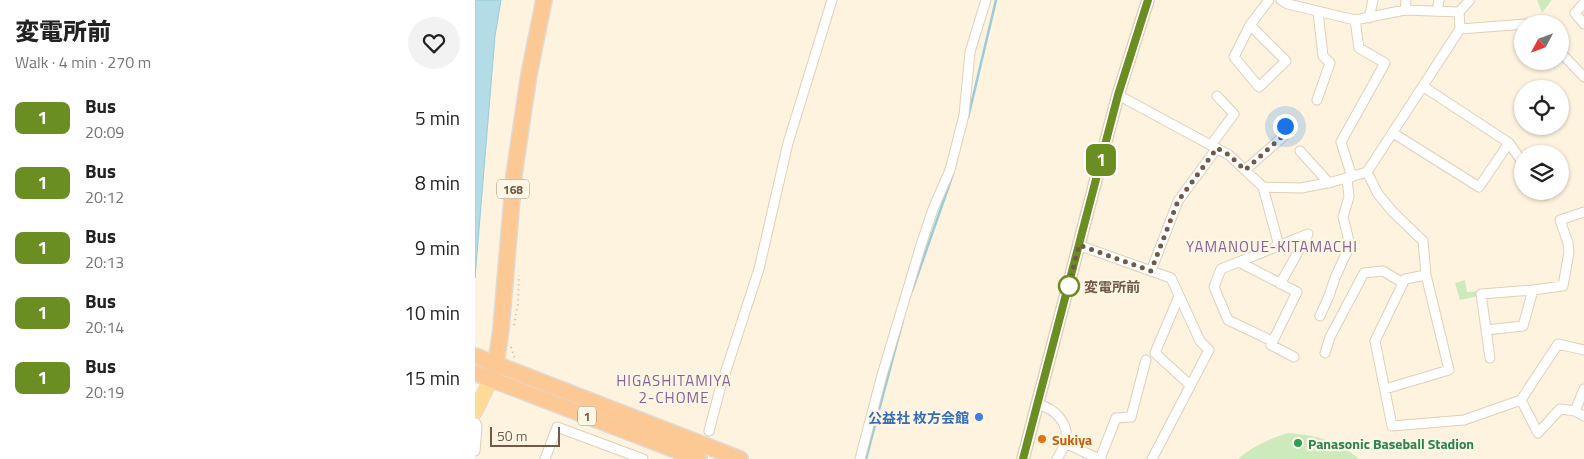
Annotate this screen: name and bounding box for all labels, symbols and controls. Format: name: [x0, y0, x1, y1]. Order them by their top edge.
text: 変電所前: [15, 13, 111, 49]
north arrow: [1514, 15, 1569, 70]
map controls: [1514, 15, 1569, 200]
button: heart: [408, 17, 460, 69]
text: Walk · 4 min · 270 m: [15, 50, 151, 74]
button: locate: [1514, 80, 1569, 135]
text: Bus: [85, 91, 116, 120]
text: 5 min: [415, 103, 460, 132]
text: 1: [37, 104, 48, 131]
your location: [1273, 114, 1298, 139]
text: 20:09: [85, 120, 124, 144]
line badge: 1: [1085, 144, 1117, 176]
button: layers: [1514, 145, 1569, 200]
text: 1: [1096, 146, 1106, 173]
text: Bus: [85, 156, 116, 185]
text: 8 min: [415, 168, 460, 197]
text: 1: [37, 169, 48, 196]
road number: 168: [497, 180, 529, 198]
text: 20:12: [85, 185, 124, 209]
text: Bus: [85, 221, 116, 250]
text: 9 min: [415, 233, 460, 262]
text: 1: [37, 234, 48, 261]
district label: YAMANOUE-KITAMACHI: [1186, 235, 1358, 258]
text: 20:13: [85, 250, 124, 274]
marker: 変電所前: [1058, 275, 1080, 297]
place label: 変電所前: [1084, 276, 1140, 297]
text: Bus: [85, 286, 116, 315]
text: 10 min: [404, 298, 460, 327]
text: 1: [37, 299, 48, 326]
text: 20:14: [85, 315, 124, 339]
text: Bus: [85, 351, 116, 380]
text: 15 min: [404, 363, 460, 392]
text: 1: [37, 364, 48, 391]
district label: HIGASHITAMIYA 2-CHOME: [616, 369, 732, 409]
text: 20:19: [85, 380, 124, 404]
road number: 1: [578, 406, 596, 426]
place label: 公益社 枚方会館: [868, 407, 969, 428]
marker: 公益社 枚方会館: [973, 411, 985, 423]
scale bar: [490, 424, 560, 447]
text: 50 m: [497, 425, 527, 446]
place label: Sukiya: [1052, 429, 1092, 450]
marker: Sukiya: [1036, 433, 1048, 445]
place label: Panasonic Baseball Stadion: [1308, 433, 1474, 454]
marker: Panasonic Baseball Stadion: [1292, 437, 1304, 449]

